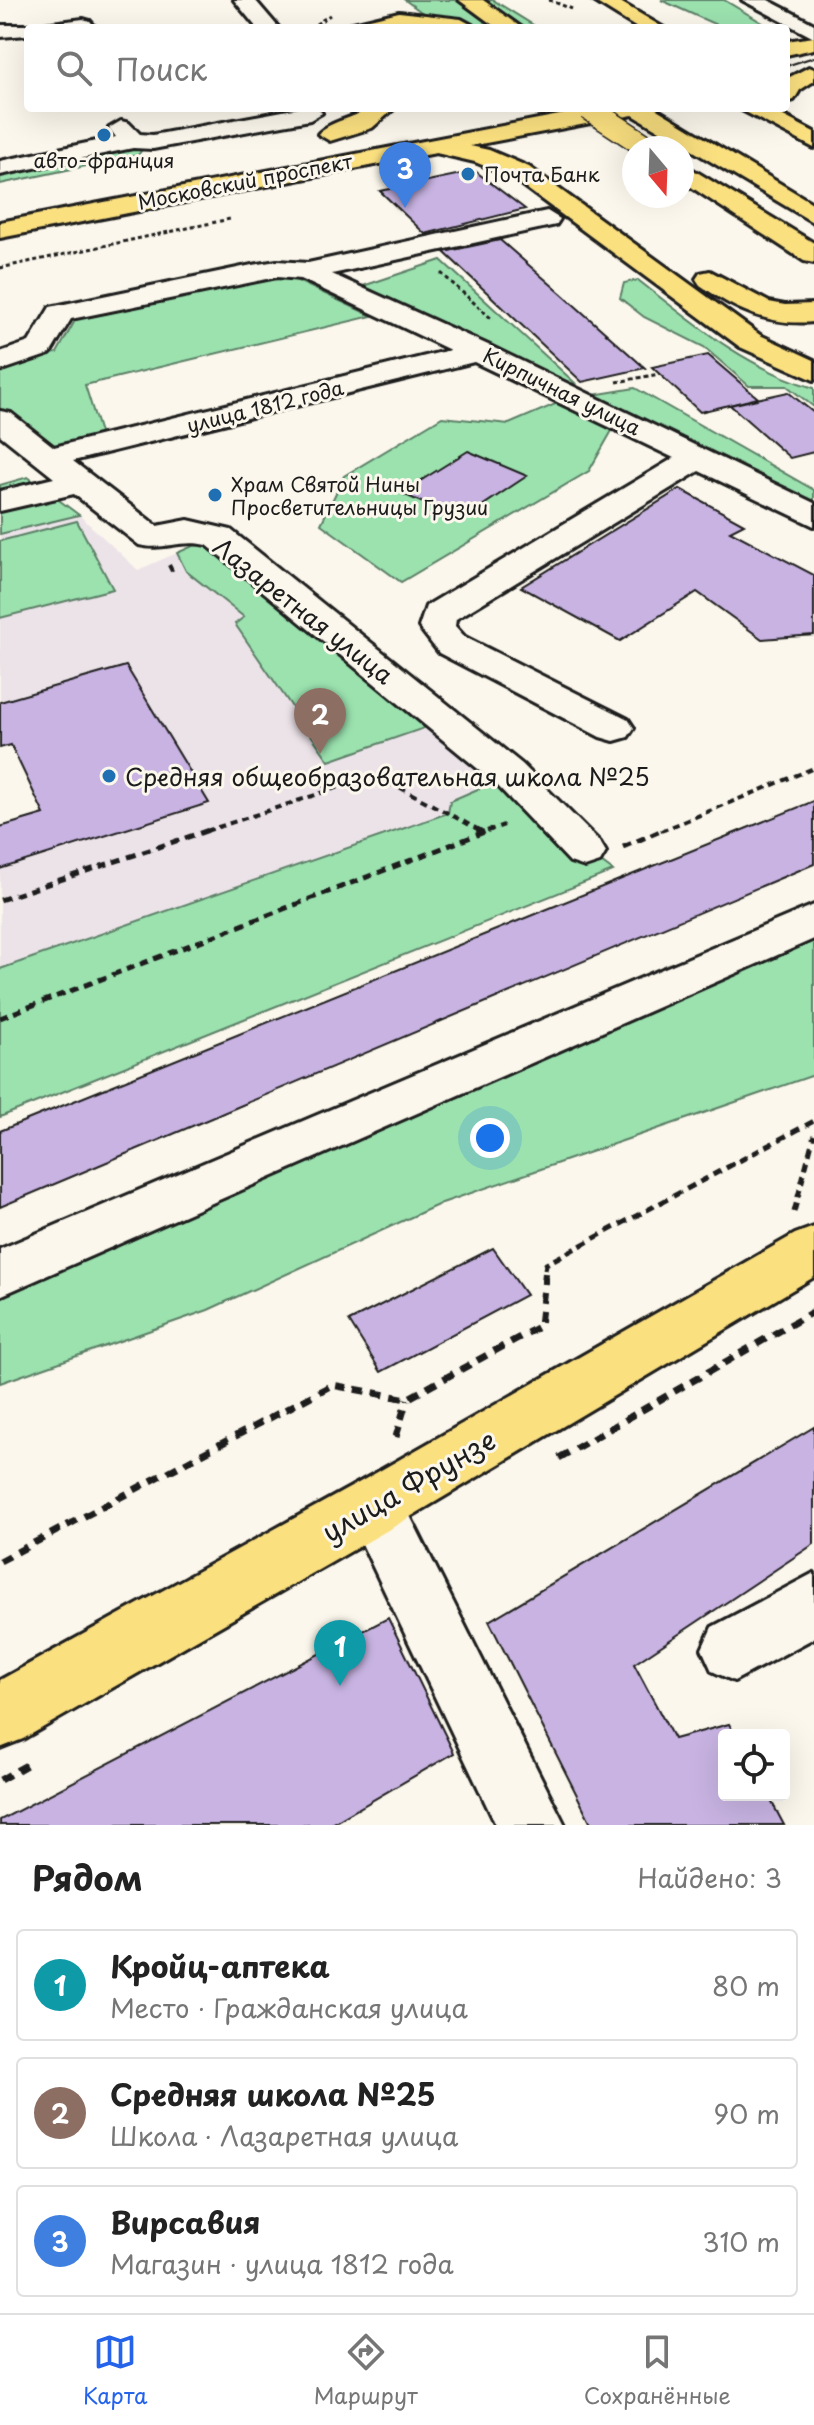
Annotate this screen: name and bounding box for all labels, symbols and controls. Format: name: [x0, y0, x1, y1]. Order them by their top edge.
search box: [24, 24, 790, 112]
icon: search: [52, 46, 96, 90]
text: Поиск: [116, 46, 207, 91]
marker: авто-франция: [95, 126, 113, 144]
north arrow: [622, 136, 694, 208]
pin: 3: [379, 142, 431, 208]
place label: авто-франция: [33, 145, 175, 175]
street label: Московский проспект: [135, 145, 355, 217]
place label: Почта Банк: [484, 159, 600, 189]
marker: Почта Банк: [459, 165, 477, 183]
street label: Кирпичная улица: [478, 340, 646, 442]
street label: улица 1812 года: [183, 372, 347, 440]
place label: Храм Святой Нины Просветительницы Грузии: [231, 469, 488, 522]
marker: Храм Святой Нины Просветительницы Грузии: [206, 486, 224, 504]
street label: Лазаретная улица: [206, 528, 402, 692]
pin: 2: [294, 688, 346, 754]
place label: Средняя общеобразовательная школа №25: [125, 758, 650, 794]
marker: Средняя общеобразовательная школа №25: [100, 767, 118, 785]
your location: [470, 1118, 510, 1158]
street label: улица Фрунзе: [313, 1418, 503, 1552]
pin: 1: [314, 1620, 366, 1686]
map controls: [718, 1729, 790, 1801]
button: locate: [718, 1729, 790, 1801]
text: Рядом: [32, 1851, 143, 1903]
text: Найдено: 3: [638, 1858, 782, 1897]
text: Кройц-аптека: [110, 1943, 330, 1988]
text: 1: [54, 1966, 66, 2005]
text: 80 m: [712, 1966, 780, 2005]
text: Место · Гражданская улица: [110, 1988, 468, 2027]
text: Средняя школа №25: [110, 2071, 436, 2116]
text: 2: [51, 2094, 69, 2133]
text: 90 m: [713, 2094, 780, 2133]
text: Школа · Лазаретная улица: [110, 2116, 458, 2155]
text: Вирсавия: [110, 2199, 260, 2244]
text: 3: [51, 2222, 69, 2261]
text: 310 m: [702, 2222, 780, 2261]
text: Магазин · улица 1812 года: [110, 2244, 454, 2283]
tab: Карта: [83, 2330, 148, 2411]
tab: Маршрут: [314, 2330, 418, 2411]
tab: Сохранённые: [584, 2330, 731, 2411]

